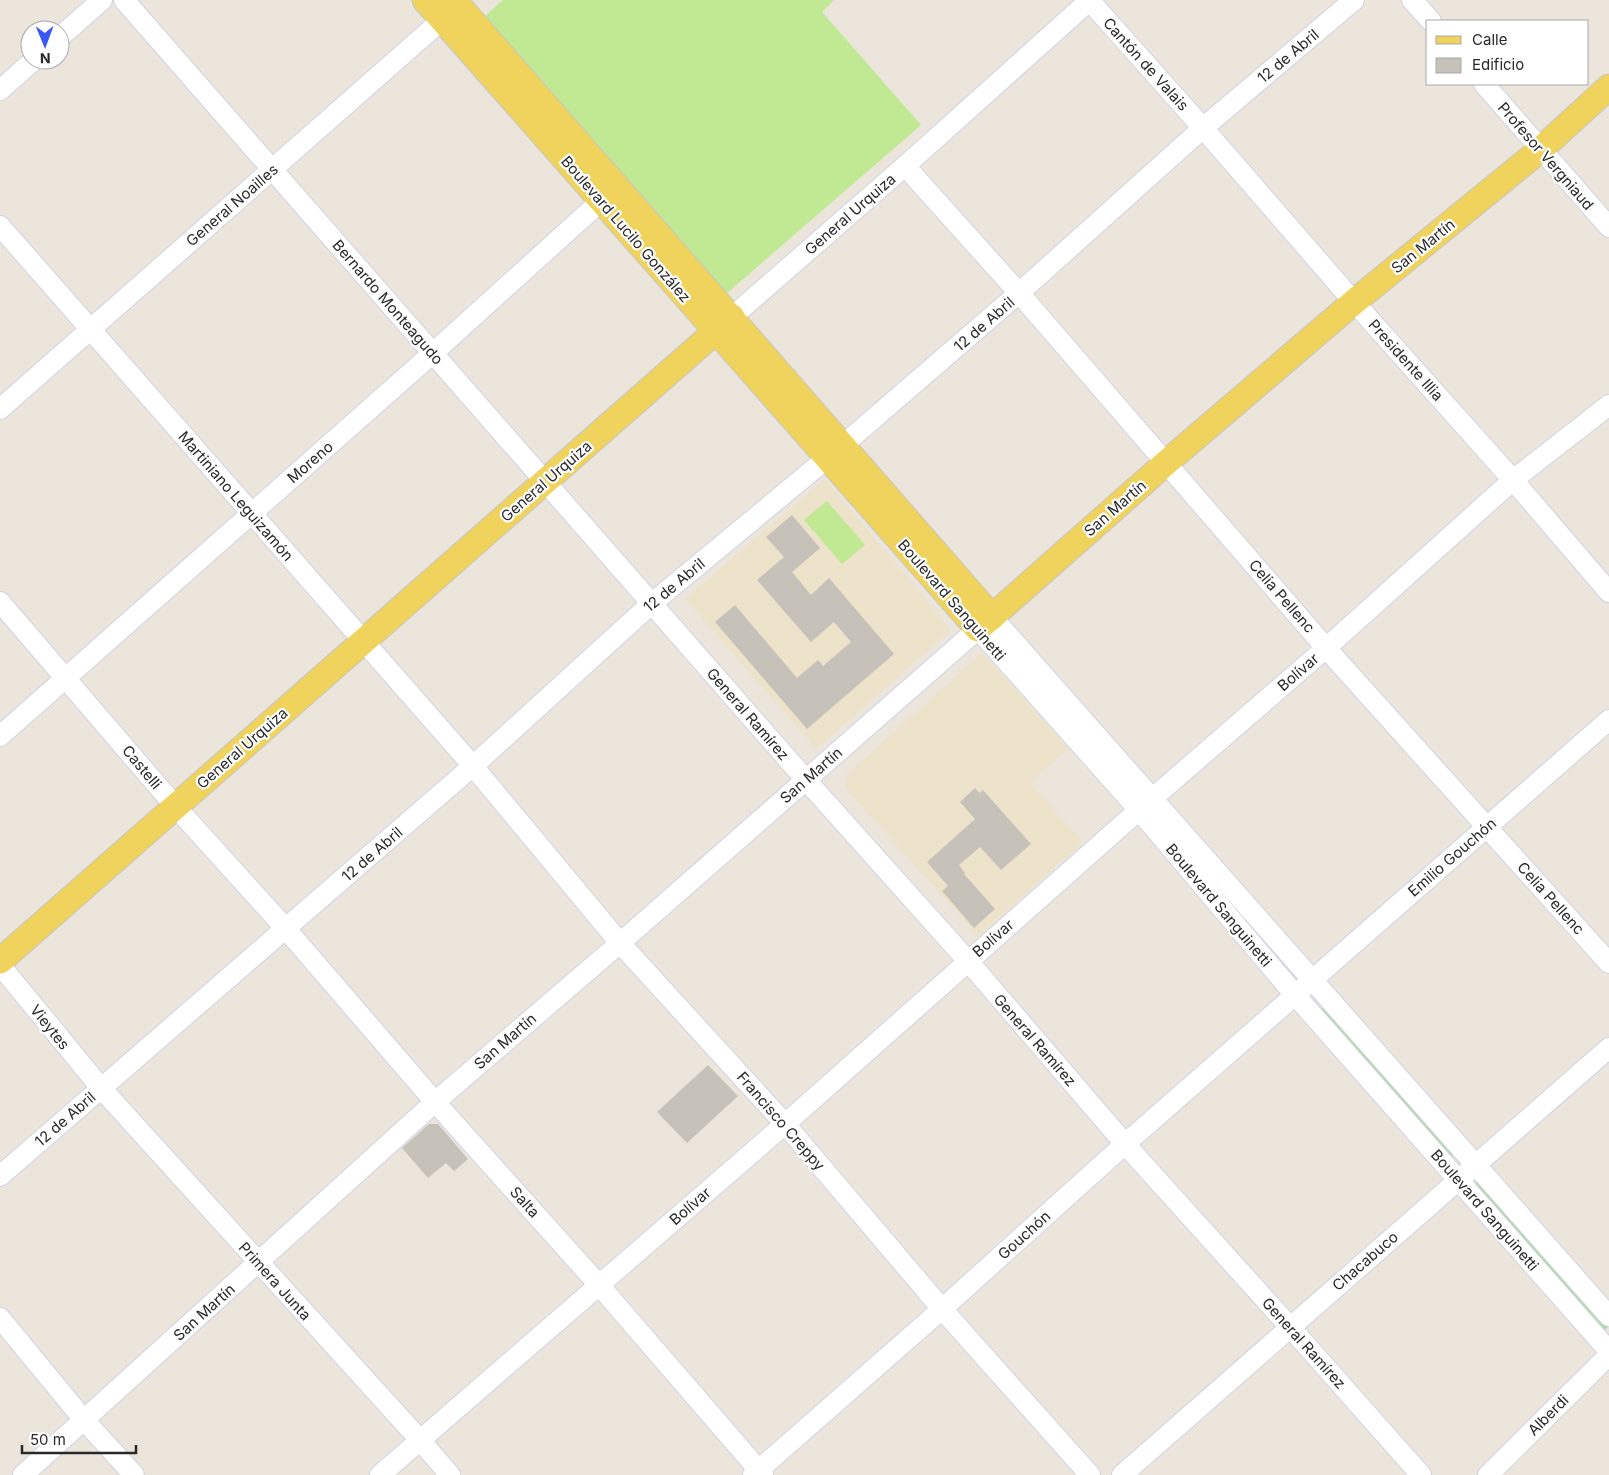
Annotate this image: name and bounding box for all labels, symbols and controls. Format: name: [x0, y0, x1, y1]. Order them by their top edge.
street label: Cantón de Valais: [1099, 13, 1193, 115]
north arrow: [20, 20, 70, 70]
legend: [1426, 20, 1589, 85]
street label: 12 de Abril: [1253, 25, 1323, 87]
text: Calle: [1472, 30, 1507, 49]
text: N: [40, 50, 51, 67]
text: Edificio: [1472, 55, 1524, 74]
street label: Profesor Vergniaud: [1494, 98, 1598, 214]
street label: Boulevard Lucilo González: [557, 152, 695, 306]
street label: General Noailles: [182, 160, 282, 250]
street label: General Urquiza: [801, 169, 899, 259]
street label: San Martín: [1387, 215, 1459, 277]
street label: Bernardo Monteagudo: [329, 236, 447, 368]
street label: 12 de Abril: [950, 292, 1018, 356]
street label: Presidente Illia: [1364, 315, 1448, 405]
street label: Martiniano Leguizamón: [174, 427, 298, 565]
street label: General Urquiza: [497, 436, 595, 526]
street label: Moreno: [283, 437, 337, 487]
street label: San Martín: [1080, 476, 1150, 540]
street label: Boulevard Sanguinetti: [894, 535, 1010, 665]
street label: 12 de Abril: [639, 554, 709, 616]
street label: Celia Pellenc: [1245, 555, 1319, 637]
street label: Bolívar: [1273, 649, 1323, 695]
street label: General Ramírez: [703, 664, 793, 764]
street label: General Urquiza: [193, 703, 291, 793]
street label: Castelli: [118, 741, 166, 793]
street label: San Martín: [776, 743, 846, 807]
street label: Emilio Gouchón: [1404, 814, 1500, 900]
street label: 12 de Abril: [338, 822, 406, 886]
street label: Boulevard Sanguinetti: [1162, 840, 1276, 970]
street label: Celia Pellenc: [1513, 858, 1589, 938]
street label: Bolívar: [968, 915, 1018, 961]
street label: General Ramírez: [990, 990, 1080, 1090]
street label: Vieytes: [26, 1001, 74, 1053]
street label: San Martín: [470, 1009, 540, 1073]
street label: Francisco Creppy: [733, 1068, 829, 1175]
street label: 12 de Abril: [31, 1087, 99, 1151]
street label: Boulevard Sanguinetti: [1427, 1145, 1543, 1275]
street label: Salta: [506, 1183, 544, 1221]
street label: Bolívar: [665, 1183, 715, 1229]
street label: Gouchón: [994, 1206, 1054, 1264]
street label: Chacabuco: [1328, 1227, 1402, 1295]
street label: Primera Junta: [235, 1238, 315, 1324]
street label: San Martín: [169, 1279, 239, 1345]
street label: General Ramírez: [1258, 1293, 1350, 1393]
street label: Alberdi: [1524, 1391, 1572, 1439]
scale bar: [22, 1422, 136, 1454]
text: 50 m: [30, 1430, 66, 1449]

